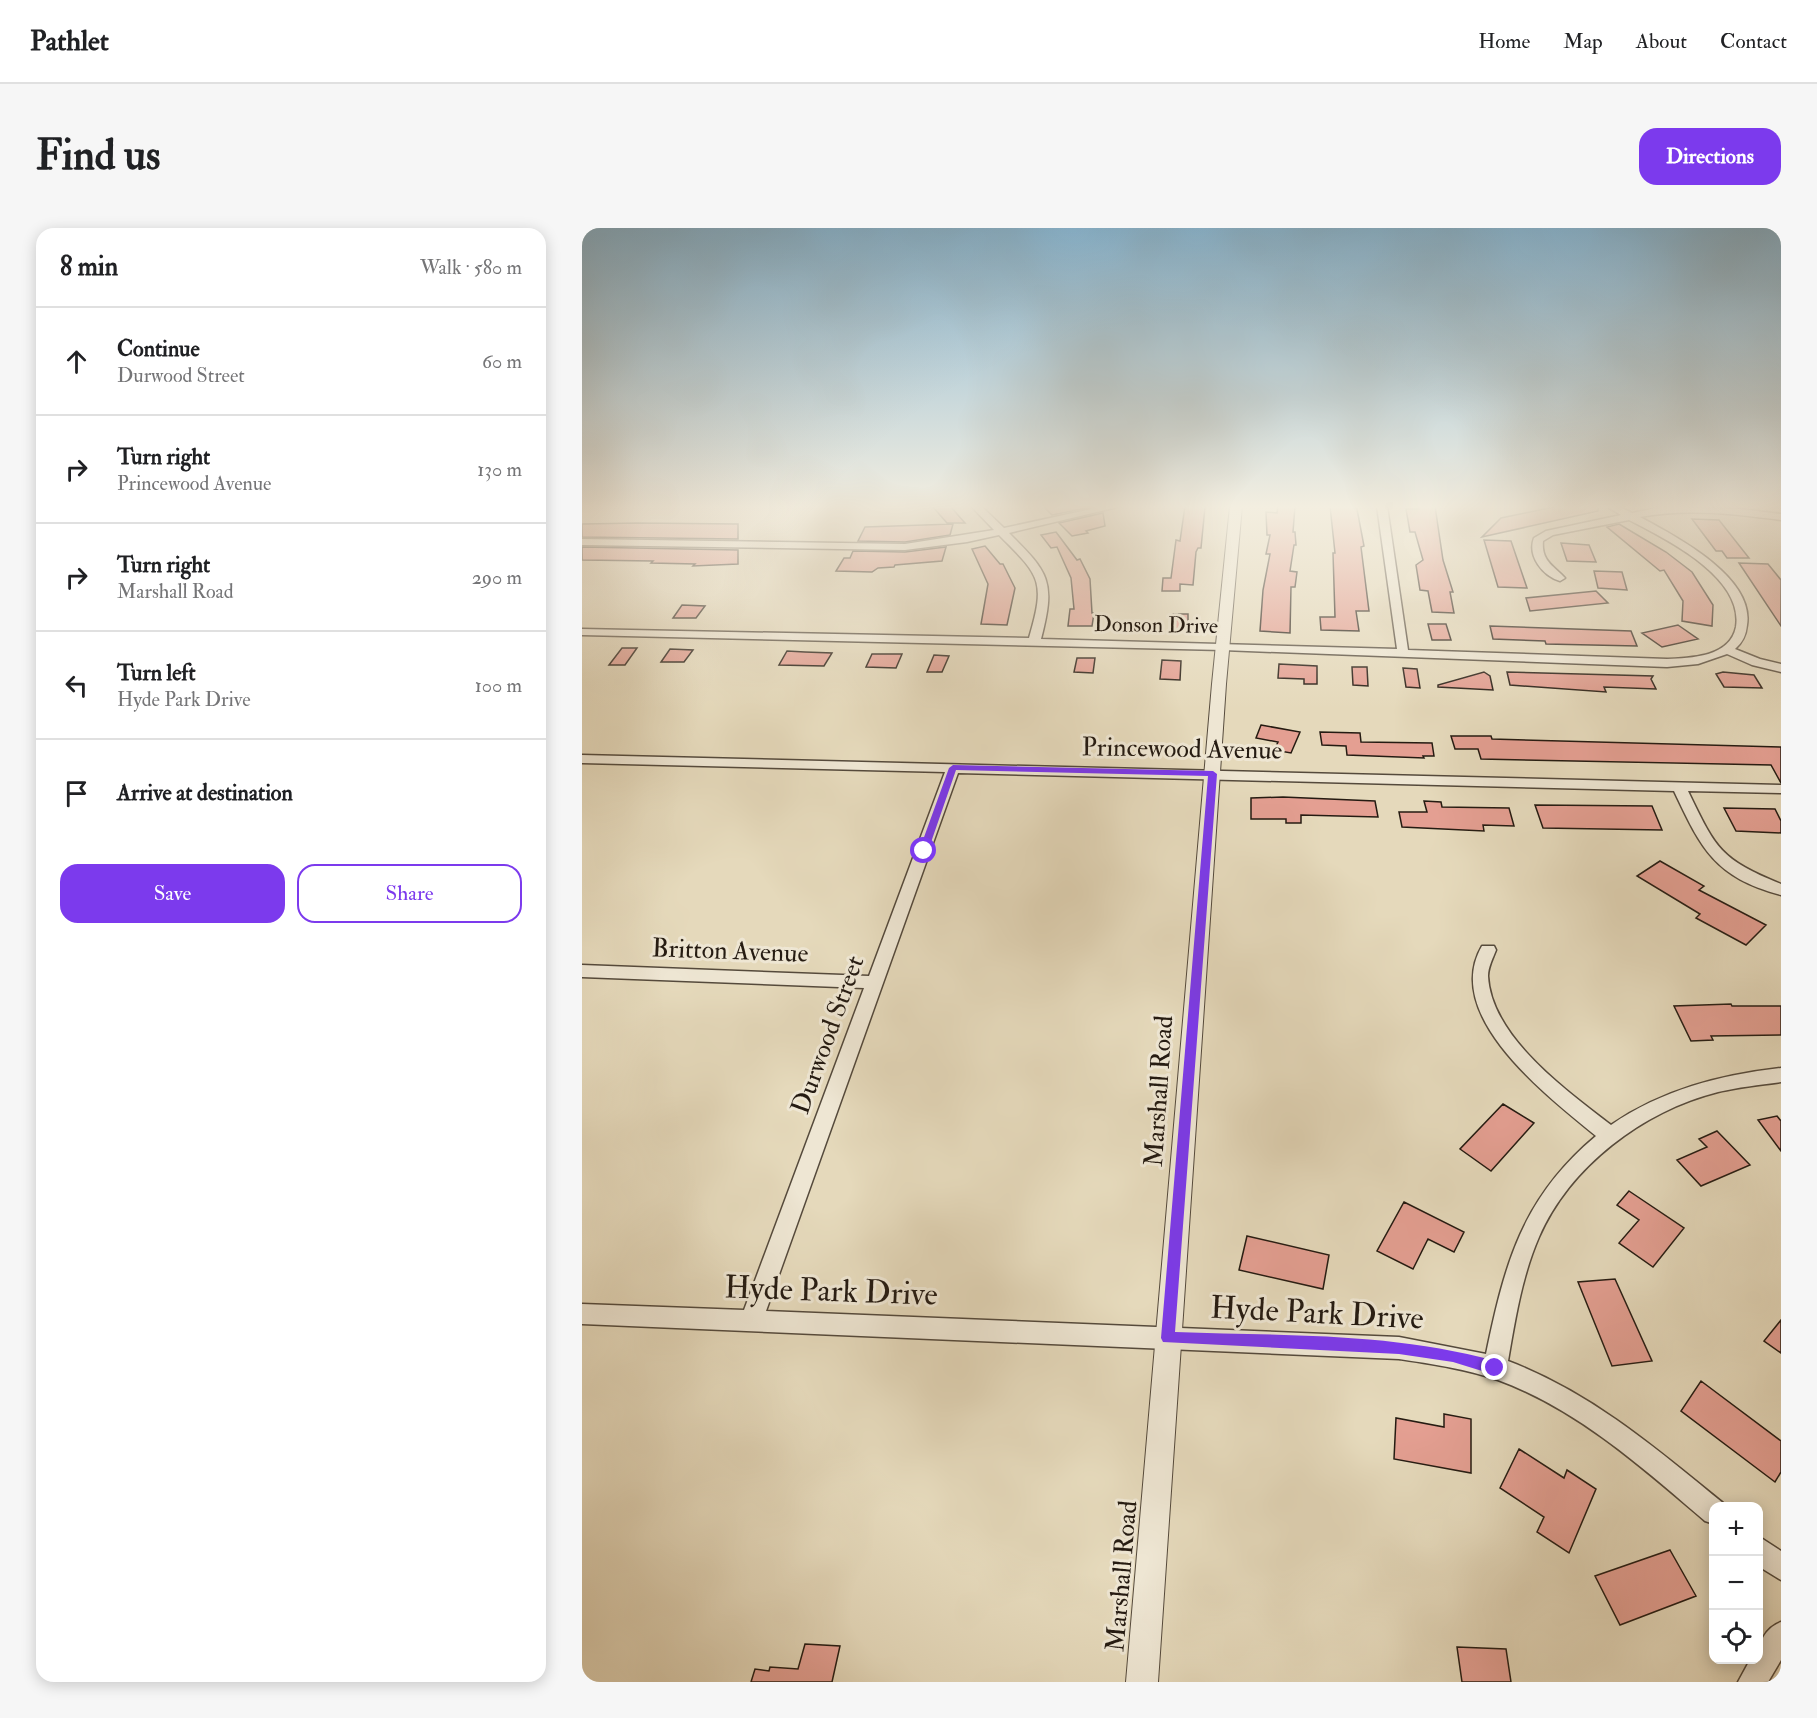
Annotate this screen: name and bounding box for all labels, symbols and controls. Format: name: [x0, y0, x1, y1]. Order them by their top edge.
text: Pathlet: [30, 24, 109, 59]
text: Home: [1478, 28, 1530, 55]
text: Map: [1563, 28, 1603, 55]
text: About: [1636, 28, 1687, 55]
text: Contact: [1720, 28, 1787, 55]
button: Directions: [1639, 128, 1781, 185]
text: Find us: [36, 130, 160, 182]
text: 8 min: [60, 251, 118, 283]
text: Walk · 580 m: [420, 255, 522, 280]
text: Continue: [117, 335, 200, 363]
icon: ahead: [60, 345, 93, 378]
text: 60 m: [482, 349, 522, 374]
text: Durwood Street: [117, 363, 245, 388]
text: Turn right: [117, 443, 210, 471]
icon: right: [60, 453, 93, 486]
text: 130 m: [477, 457, 522, 482]
text: Princewood Avenue: [117, 471, 271, 496]
text: Turn right: [117, 551, 210, 579]
icon: right: [60, 561, 93, 594]
text: 290 m: [472, 565, 522, 590]
text: Marshall Road: [117, 579, 234, 604]
street label: Donson Drive: [1094, 610, 1218, 640]
text: Turn left: [117, 659, 196, 687]
icon: left: [60, 669, 93, 702]
text: 100 m: [475, 673, 522, 698]
text: Hyde Park Drive: [117, 687, 251, 712]
street label: Princewood Avenue: [1081, 731, 1283, 767]
icon: arrive: [60, 777, 93, 810]
text: Arrive at destination: [117, 779, 293, 807]
route start: [910, 837, 936, 863]
button: Save: [60, 864, 285, 923]
button: Share: [297, 864, 522, 923]
street label: Britton Avenue: [651, 932, 809, 970]
street label: Durwood Street: [785, 951, 871, 1119]
street label: Marshall Road: [1138, 1014, 1180, 1168]
street label: Hyde Park Drive: [724, 1267, 938, 1315]
street label: Hyde Park Drive: [1209, 1287, 1425, 1339]
route end: [1481, 1354, 1507, 1380]
street label: Marshall Road: [1099, 1499, 1145, 1653]
map controls: [1709, 1502, 1763, 1664]
button: +: [1709, 1502, 1763, 1556]
button: −: [1709, 1556, 1763, 1610]
button: locate: [1709, 1610, 1763, 1664]

